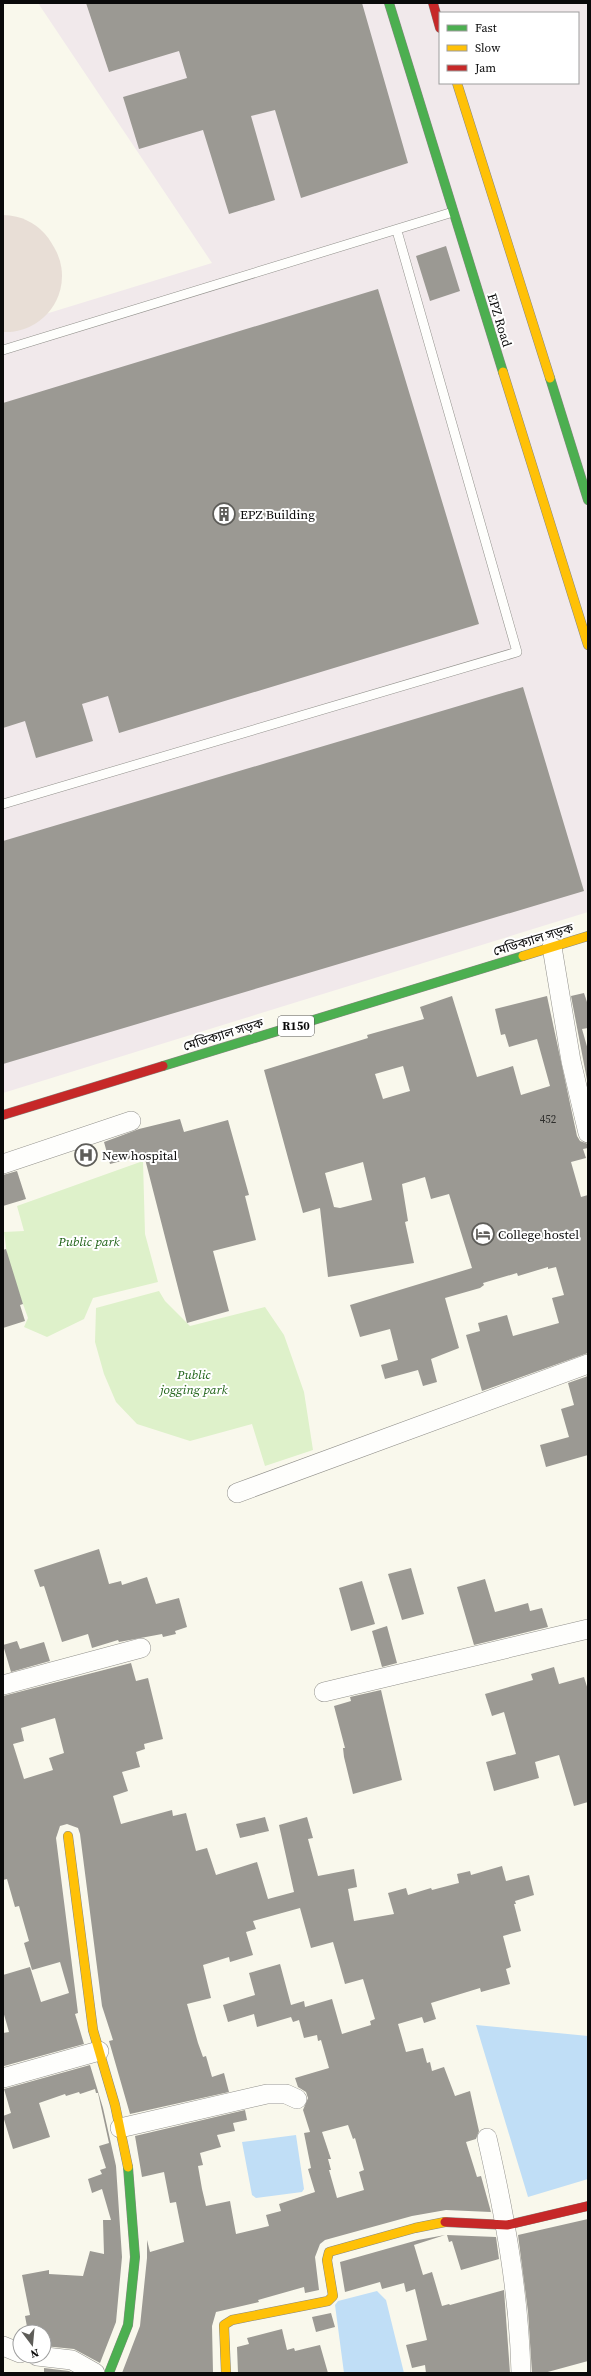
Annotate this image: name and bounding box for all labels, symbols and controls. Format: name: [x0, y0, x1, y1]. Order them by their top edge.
legend: [439, 12, 579, 84]
text: Fast: [475, 20, 497, 36]
text: Slow: [475, 40, 501, 56]
text: Jam: [474, 60, 496, 76]
street label: EPZ Road: [483, 291, 516, 350]
building icon: EPZ Building: [211, 501, 237, 527]
place label: EPZ Building: [240, 506, 315, 523]
street label: মেডিক্যাল সড়ক: [491, 919, 576, 960]
street label: মেডিক্যাল সড়ক: [181, 1014, 266, 1055]
road number: R150: [278, 1016, 314, 1036]
house number: 452: [540, 1112, 557, 1127]
hospital icon: New hospital: [73, 1142, 99, 1168]
place label: New hospital: [102, 1147, 178, 1164]
hotel icon: College hostel: [470, 1221, 496, 1247]
place label: College hostel: [498, 1226, 579, 1243]
park label: Public park: [57, 1233, 121, 1250]
park label: Public jogging park: [158, 1366, 229, 1398]
north arrow: [12, 2324, 52, 2364]
text: N: [29, 2345, 41, 2361]

